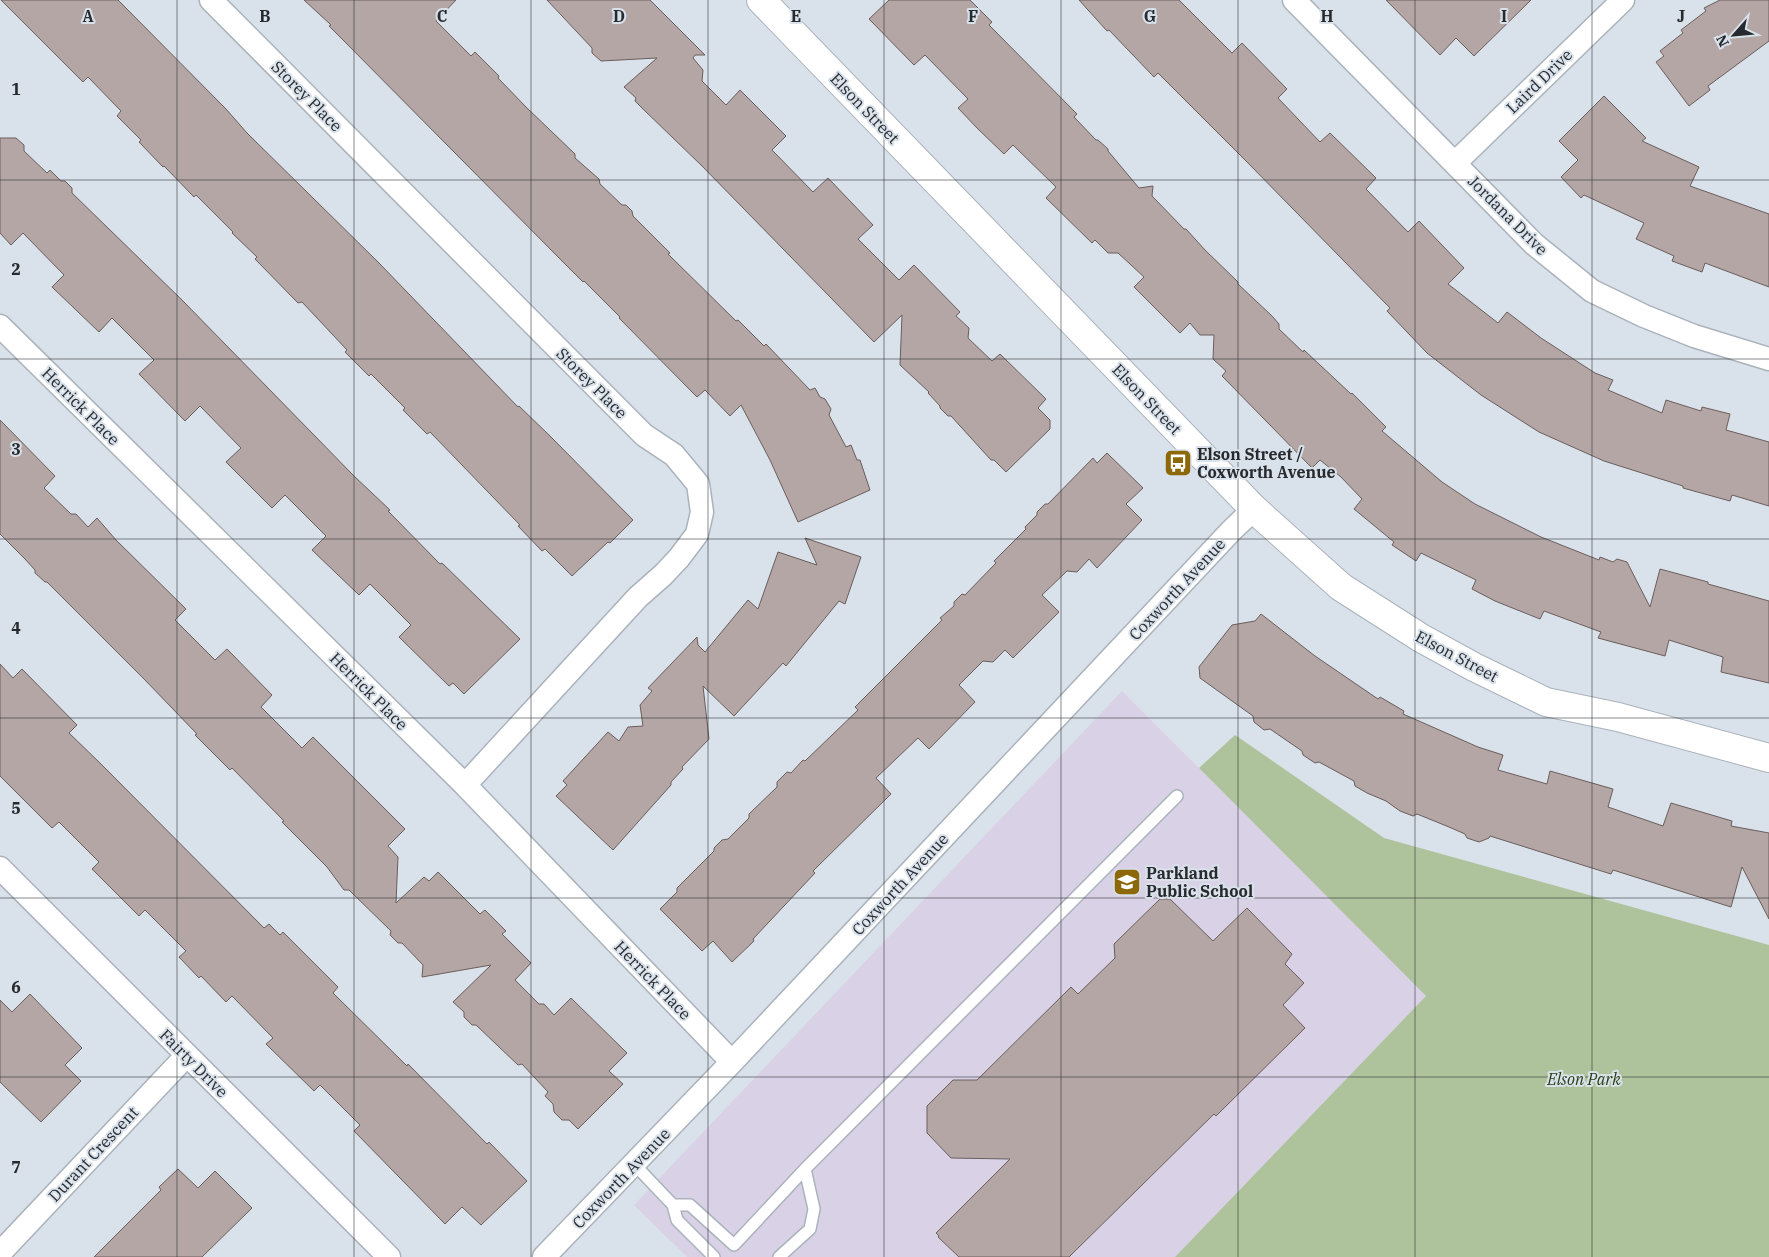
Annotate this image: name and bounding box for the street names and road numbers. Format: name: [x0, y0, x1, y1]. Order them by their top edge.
street label: Laird Drive: [1502, 45, 1576, 117]
street label: Storey Place: [267, 56, 347, 136]
street label: Elson Street: [826, 68, 904, 148]
street label: Jordana Drive: [1464, 171, 1552, 259]
street label: Storey Place: [552, 343, 632, 423]
street label: Elson Street: [1108, 359, 1186, 439]
street label: Herrick Place: [38, 363, 124, 449]
street label: Coxworth Avenue: [1125, 534, 1229, 644]
street label: Elson Street: [1412, 626, 1502, 686]
street label: Herrick Place: [326, 648, 412, 734]
street label: Coxworth Avenue: [848, 829, 952, 939]
street label: Herrick Place: [610, 936, 696, 1024]
street label: Fairty Drive: [156, 1025, 232, 1101]
street label: Durant Crescent: [44, 1102, 142, 1206]
street label: Coxworth Avenue: [568, 1124, 674, 1232]

